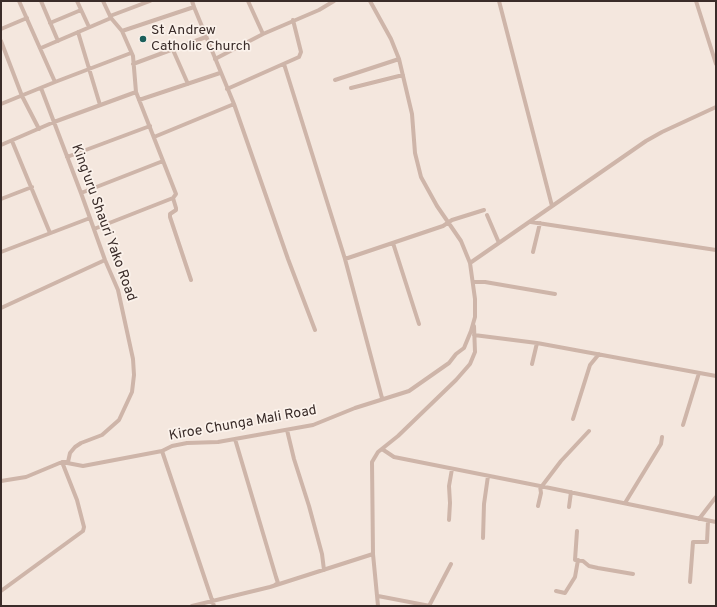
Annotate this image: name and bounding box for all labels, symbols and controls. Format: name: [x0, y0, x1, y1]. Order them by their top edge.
place label: St Andrew Catholic Church: [151, 23, 251, 56]
marker: St Andrew Catholic Church: [138, 34, 148, 44]
street label: King'uru Shauri Yako Road: [67, 142, 139, 304]
street label: Kiroe Chunga Mali Road: [168, 403, 318, 445]

